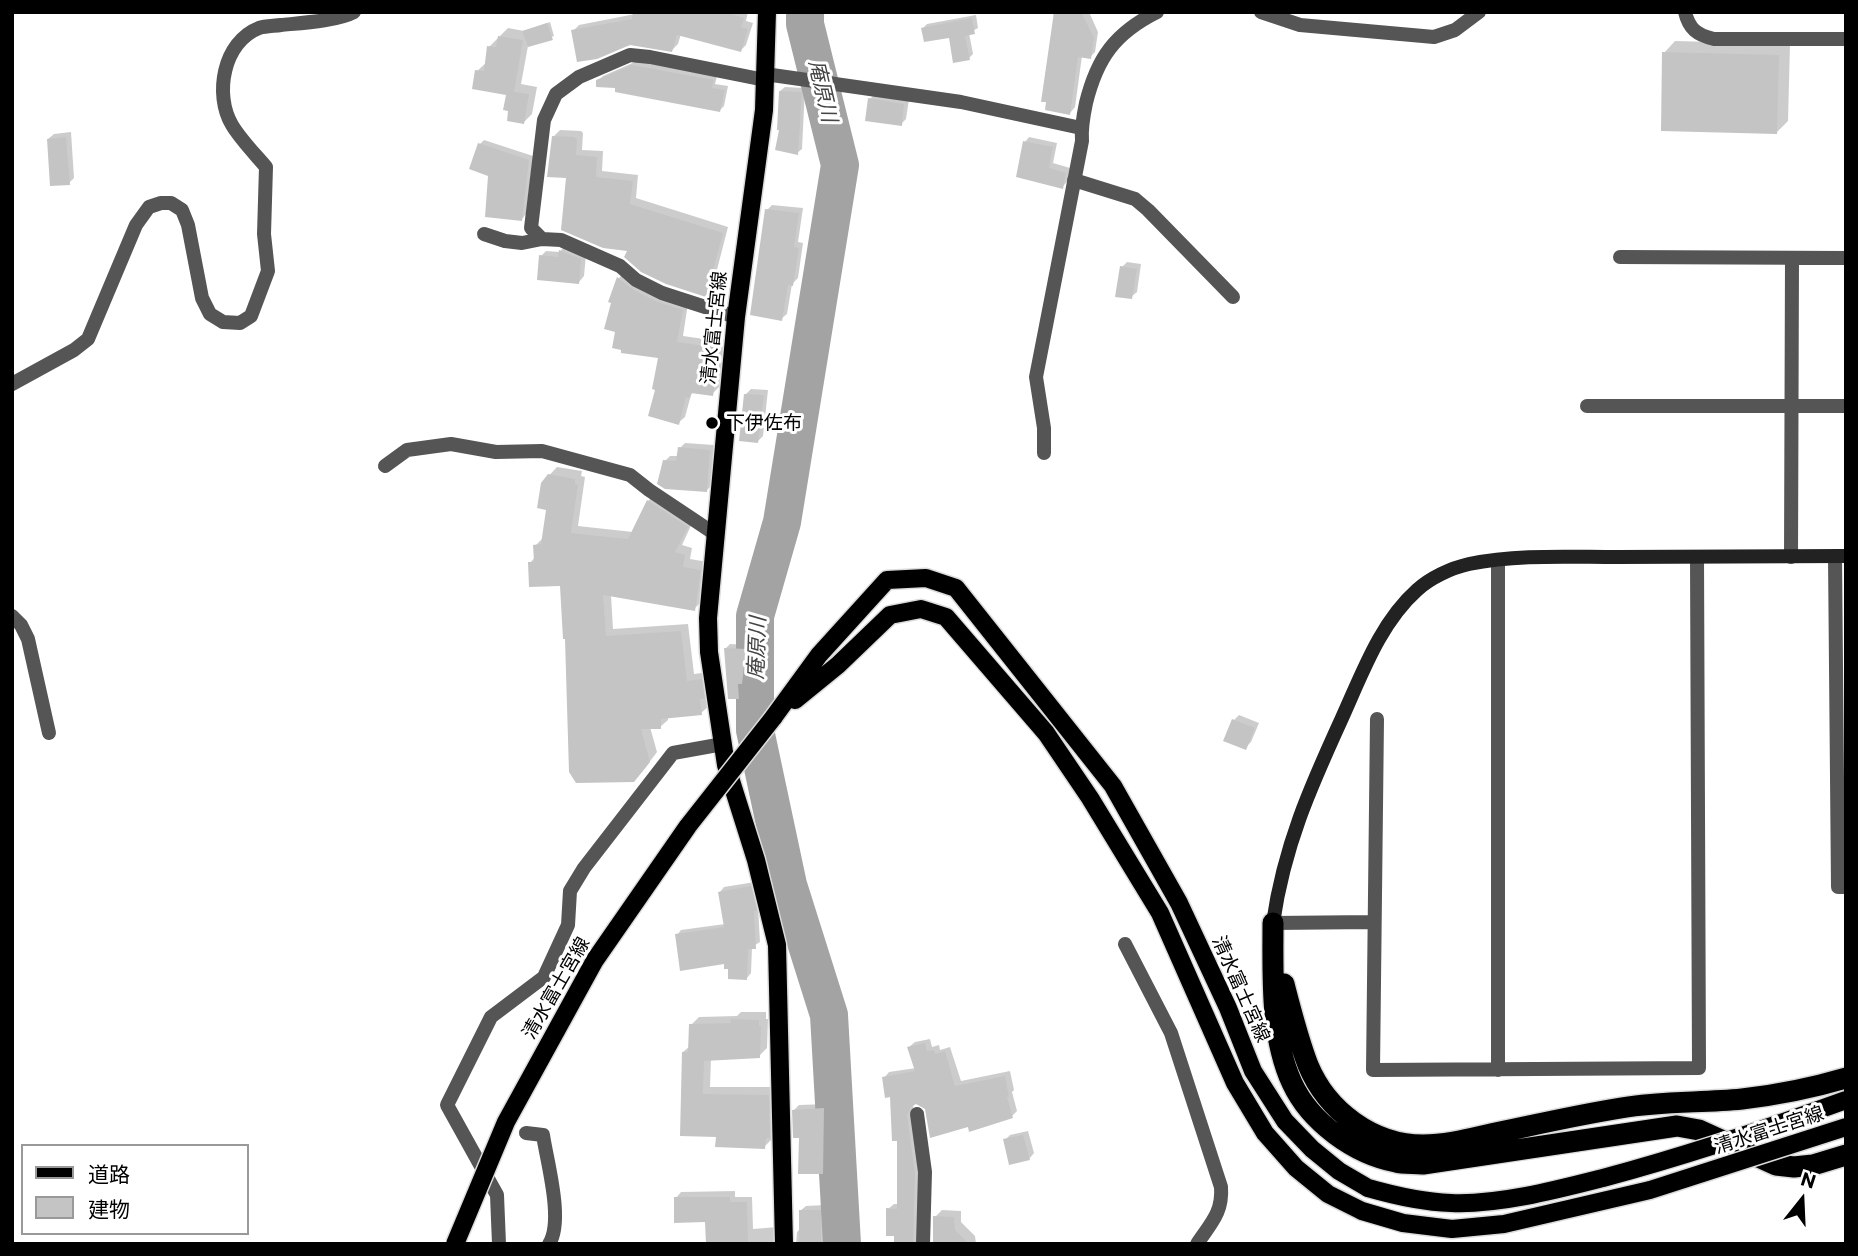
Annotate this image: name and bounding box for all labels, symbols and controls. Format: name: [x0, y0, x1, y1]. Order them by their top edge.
water label: 庵原川: [804, 57, 842, 125]
street label: 清水富士宮線: [697, 270, 731, 386]
place label: 下伊佐布: [726, 412, 802, 434]
marker: 下伊佐布: [704, 415, 720, 431]
water label: 庵原川: [743, 616, 771, 680]
street label: 清水富士宮線: [1207, 932, 1275, 1046]
street label: 清水富士宮線: [518, 933, 594, 1043]
street label: 清水富士宮線: [1711, 1102, 1827, 1158]
legend: [21, 1144, 248, 1235]
text: 道路: [88, 1161, 130, 1186]
north arrow: [1767, 1165, 1837, 1235]
text: N: [1798, 1166, 1819, 1193]
text: 建物: [88, 1196, 130, 1221]

